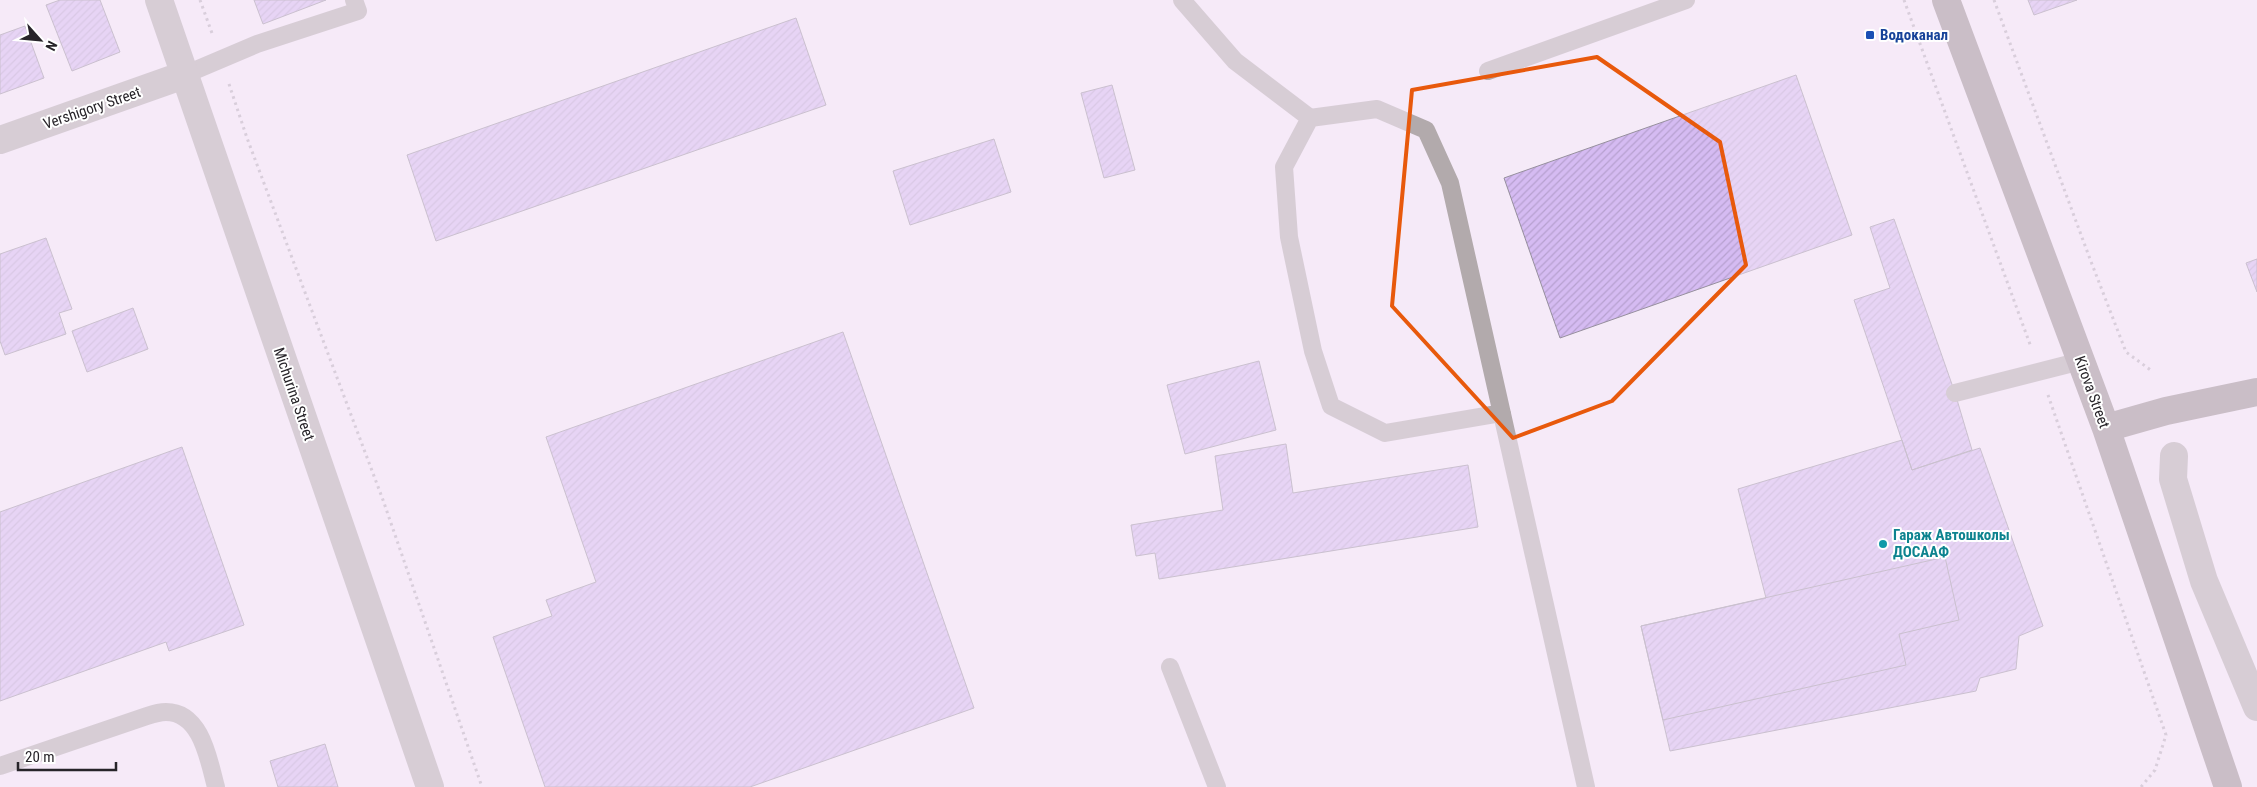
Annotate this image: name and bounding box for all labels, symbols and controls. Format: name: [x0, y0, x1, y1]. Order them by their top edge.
north arrow: [15, 15, 65, 65]
place label: Водоканал: [1880, 26, 1948, 44]
marker: Водоканал: [1864, 29, 1876, 41]
text: N: [43, 38, 61, 53]
street label: Vershigory Street: [41, 83, 143, 133]
street label: Michurina Street: [270, 345, 318, 443]
street label: Kirova Street: [2071, 353, 2113, 431]
place label: Гараж Автошколы ДОСААФ: [1893, 526, 2010, 561]
marker: Гараж Автошколы ДОСААФ: [1877, 538, 1889, 550]
scale bar: [18, 740, 115, 772]
text: 20 m: [25, 748, 55, 766]

